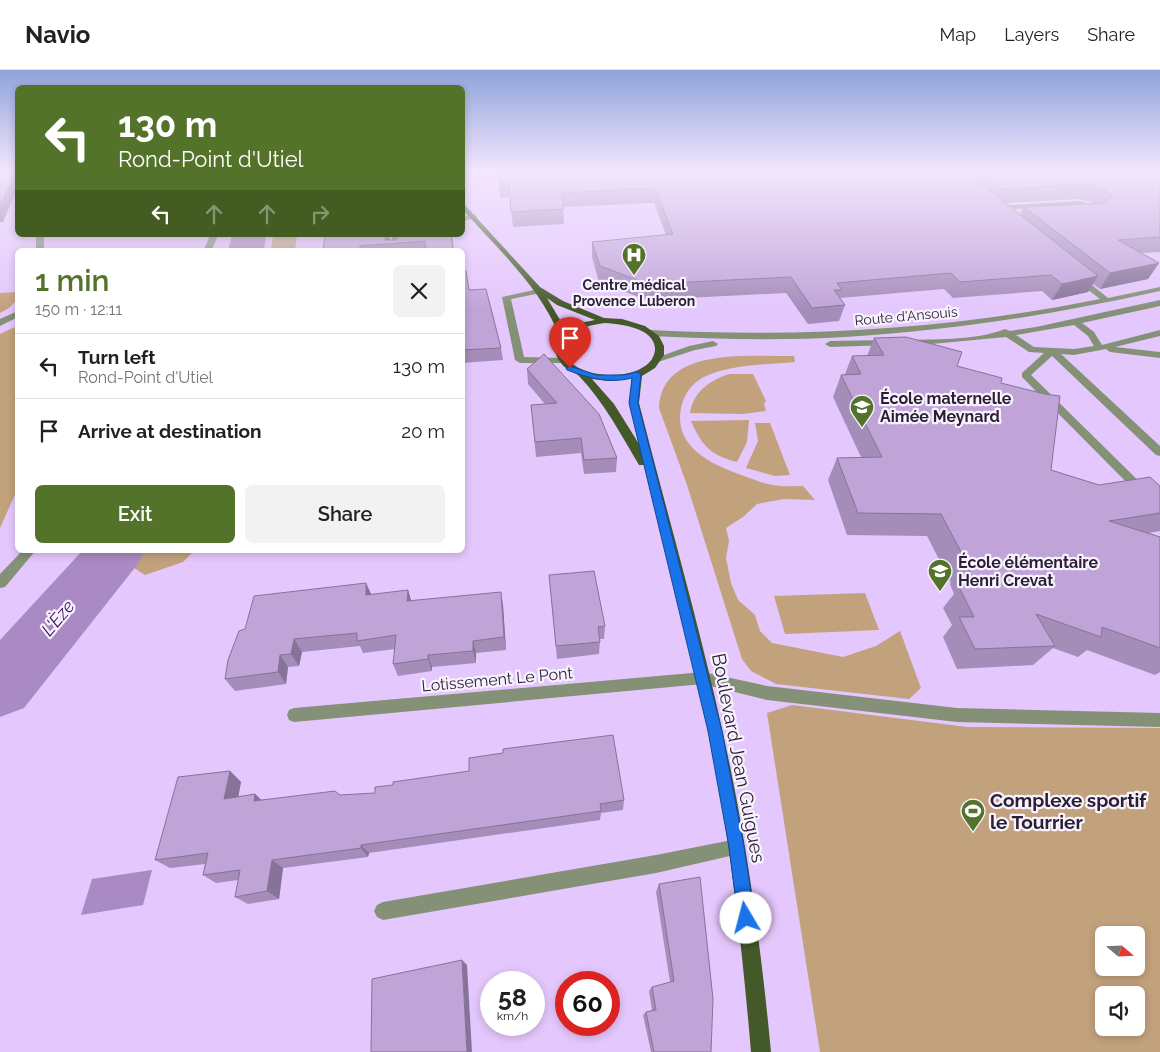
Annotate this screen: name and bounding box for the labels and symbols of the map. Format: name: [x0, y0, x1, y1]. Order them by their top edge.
hospital icon: Centre médical Provence Luberon: [621, 242, 647, 276]
place label: Centre médical Provence Luberon: [573, 277, 695, 309]
street label: Route d'Ansouis: [854, 304, 958, 328]
pin: [549, 317, 591, 368]
place label: École maternelle Aimée Meynard: [880, 388, 1012, 426]
school or university icon: École maternelle Aimée Meynard: [849, 394, 875, 428]
place label: École élémentaire Henri Crevat: [958, 552, 1098, 590]
school or university icon: École élémentaire Henri Crevat: [927, 558, 953, 592]
water label: L'Èze: [36, 595, 79, 640]
street label: Boulevard Jean Guigues: [708, 651, 770, 865]
street label: Lotissement Le Pont: [421, 663, 574, 696]
place label: Complexe sportif le Tourrier: [990, 789, 1147, 833]
sports icon: Complexe sportif le Tourrier: [960, 798, 986, 832]
position arrow: [719, 891, 771, 943]
north arrow: [1095, 926, 1145, 976]
speed limit sign: 60: [555, 971, 620, 1036]

